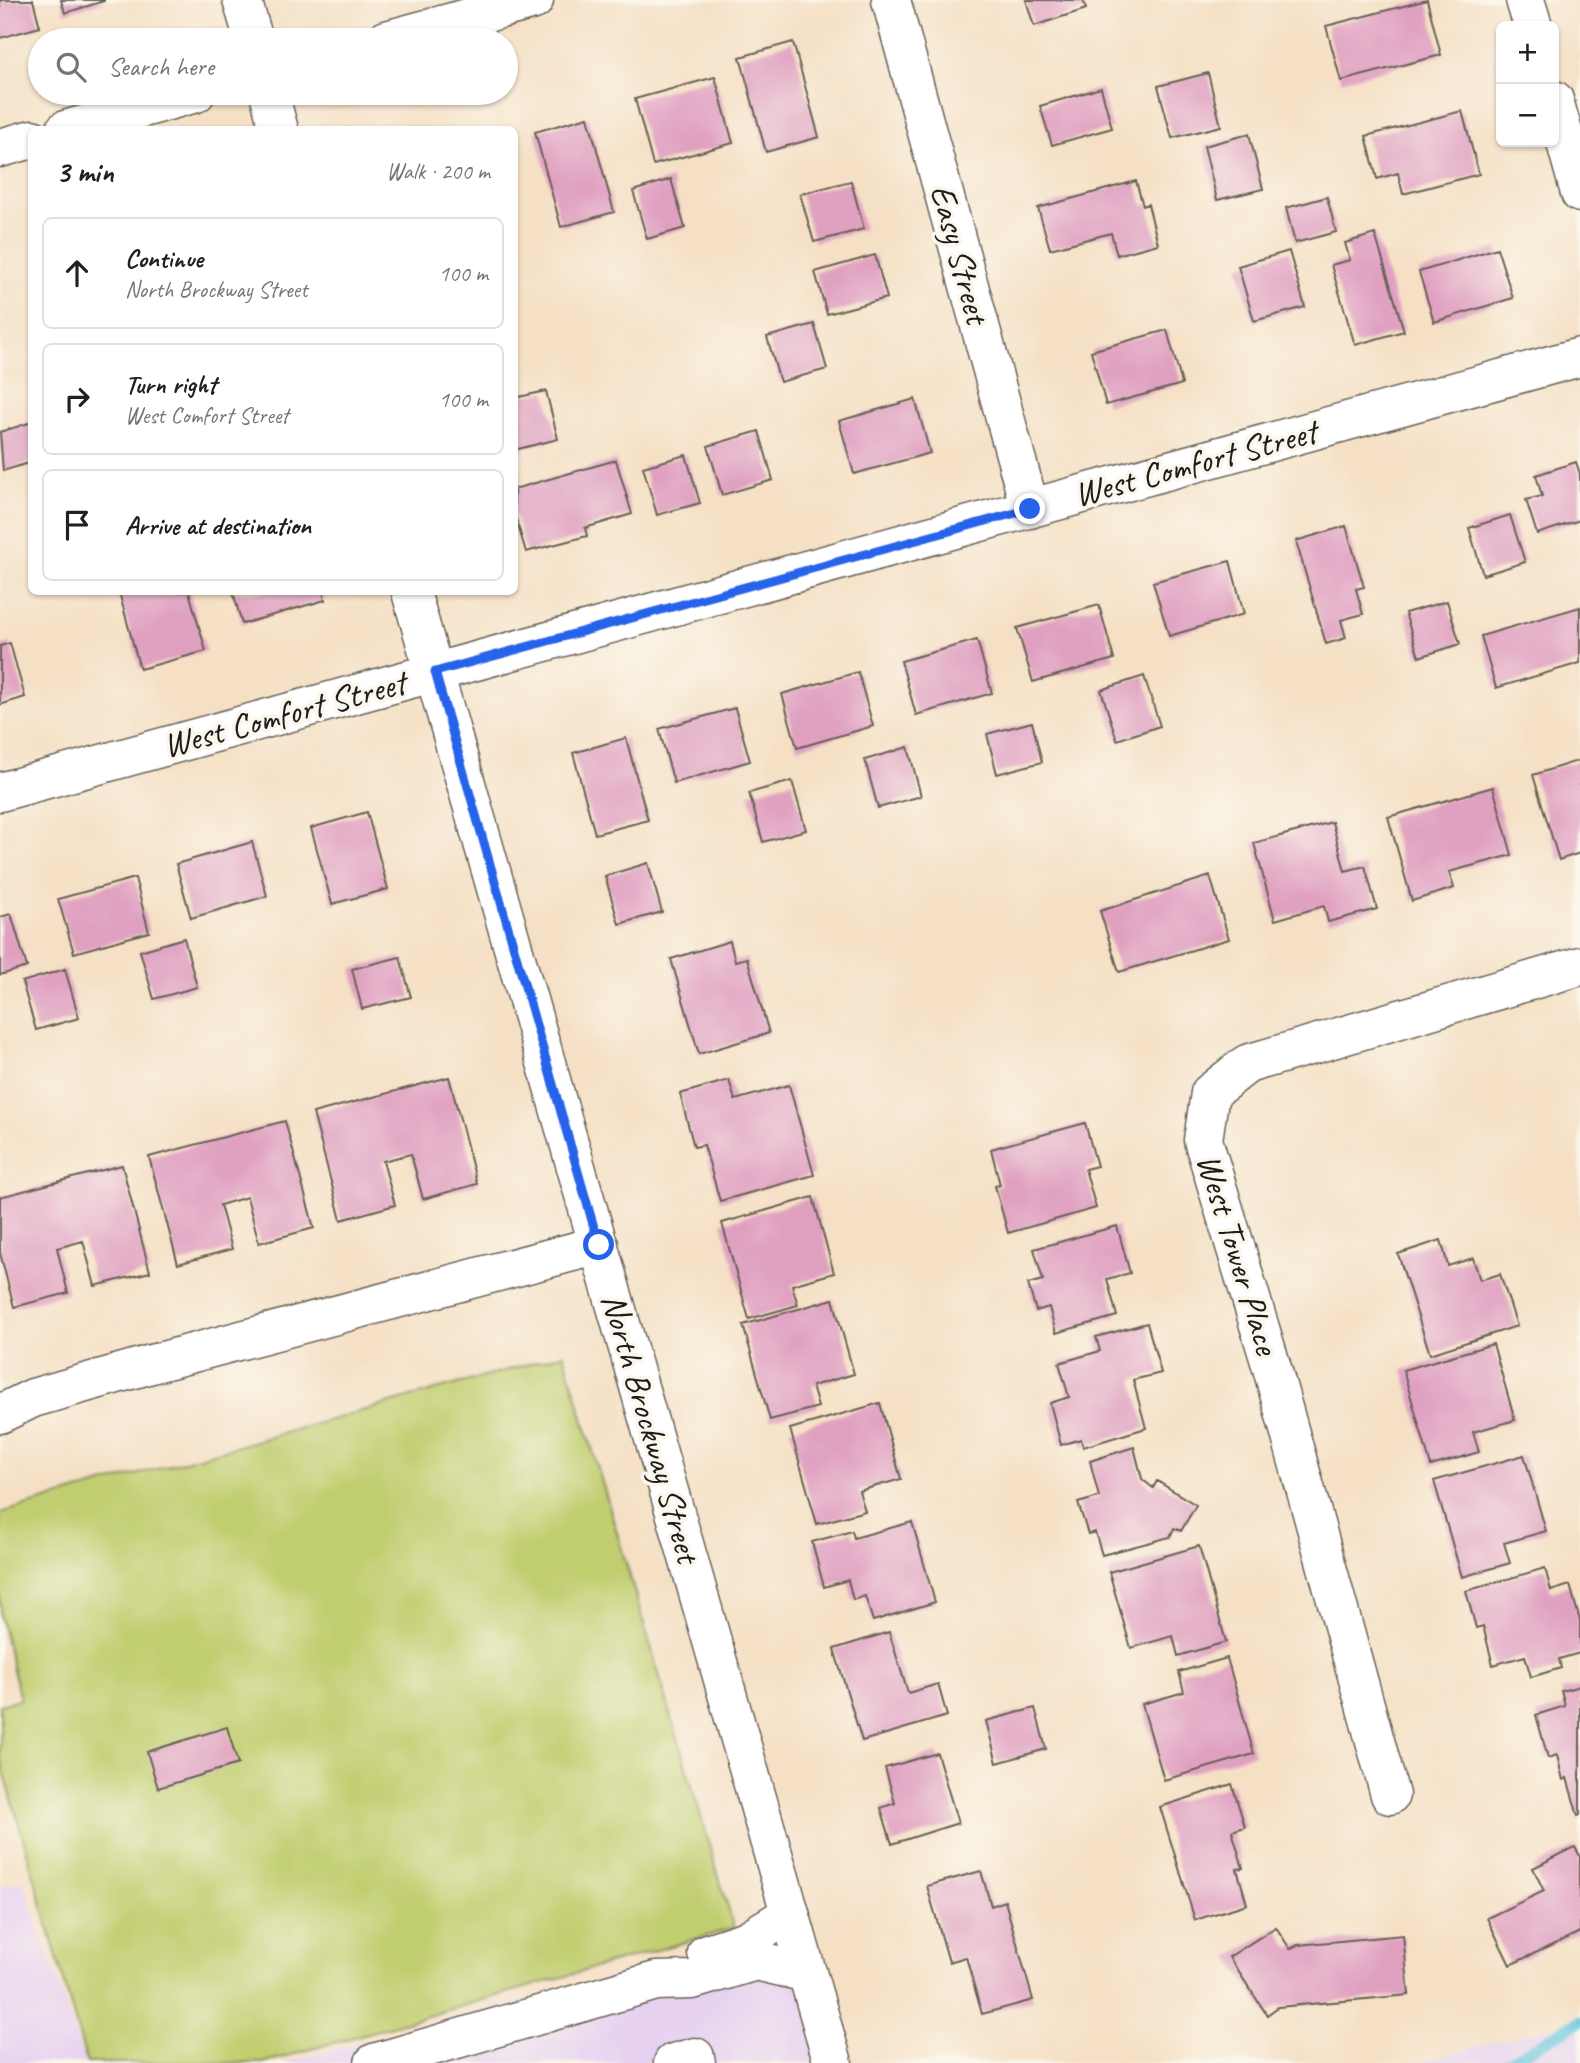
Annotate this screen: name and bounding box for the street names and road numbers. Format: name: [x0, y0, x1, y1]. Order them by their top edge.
street label: Easy Street: [920, 180, 1001, 332]
street label: West Comfort Street: [1069, 408, 1325, 517]
street label: West Comfort Street: [158, 659, 414, 768]
street label: West Tower Place: [1186, 1148, 1291, 1362]
street label: North Brockway Street: [591, 1288, 712, 1571]

